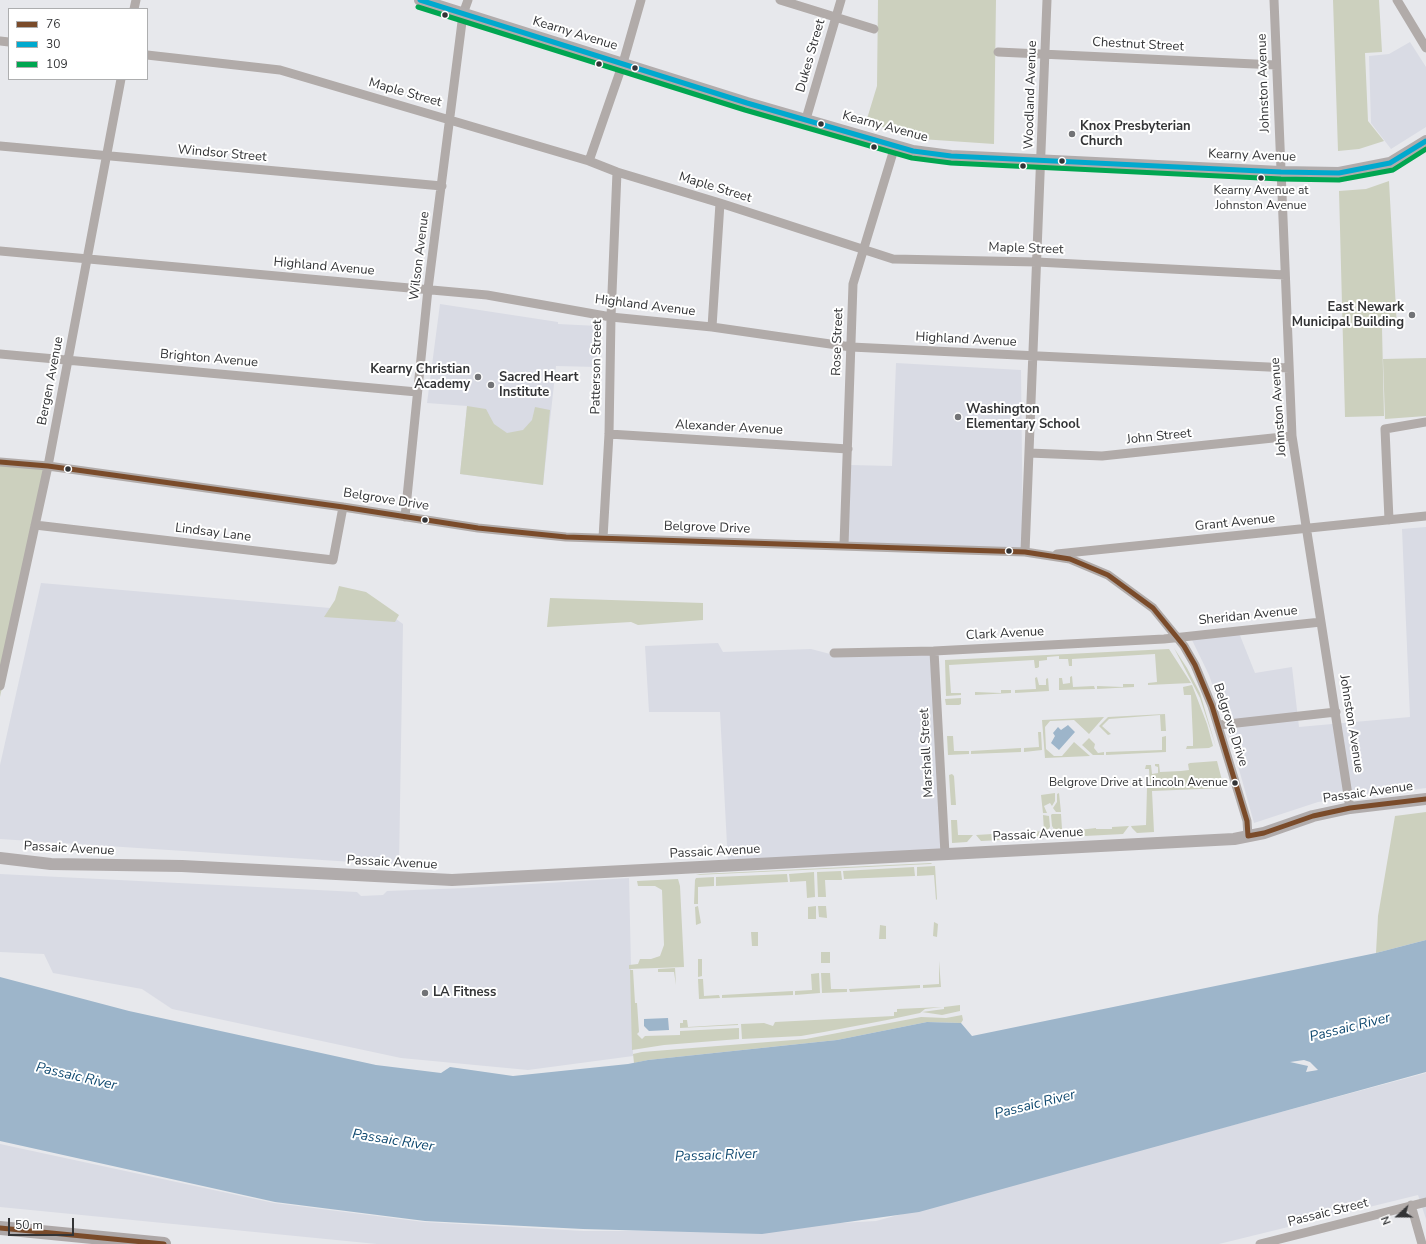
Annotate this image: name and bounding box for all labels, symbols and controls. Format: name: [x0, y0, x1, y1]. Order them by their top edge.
legend: [8, 8, 148, 80]
unlabelled marker: [440, 10, 450, 20]
street label: Kearny Avenue: [531, 14, 619, 54]
text: 76: [46, 16, 60, 32]
street label: Dukes Street: [793, 18, 829, 94]
street label: Johnston Avenue: [1254, 33, 1274, 133]
street label: Chestnut Street: [1092, 35, 1184, 55]
text: 30: [46, 36, 60, 52]
street label: Woodland Avenue: [1021, 40, 1041, 150]
text: 109: [46, 56, 68, 72]
unlabelled marker: [594, 59, 604, 69]
unlabelled marker: [630, 63, 640, 73]
street label: Maple Street: [367, 75, 443, 111]
street label: Kearny Avenue: [840, 108, 930, 146]
unlabelled marker: [816, 119, 826, 129]
place label: Knox Presbyterian Church: [1080, 119, 1191, 150]
marker: Knox Presbyterian Church: [1067, 129, 1077, 139]
street label: Windsor Street: [177, 142, 267, 166]
unlabelled marker: [869, 142, 879, 152]
street label: Kearny Avenue: [1208, 147, 1296, 165]
unlabelled marker: [1057, 156, 1067, 166]
unlabelled marker: [1018, 161, 1028, 171]
street label: Maple Street: [677, 170, 753, 206]
marker: Kearny Avenue at Johnston Avenue: [1256, 173, 1266, 183]
place label: Kearny Avenue at Johnston Avenue: [1214, 184, 1308, 212]
street label: Wilson Avenue: [407, 211, 433, 301]
street label: Maple Street: [988, 240, 1064, 258]
street label: Highland Avenue: [273, 255, 375, 279]
street label: Highland Avenue: [594, 292, 696, 320]
place label: East Newark Municipal Building: [1292, 300, 1404, 331]
street label: Rose Street: [829, 308, 847, 376]
marker: East Newark Municipal Building: [1407, 310, 1417, 320]
street label: Patterson Street: [588, 319, 606, 415]
street label: Highland Avenue: [915, 330, 1017, 350]
street label: Bergen Avenue: [35, 335, 67, 427]
street label: Brighton Avenue: [159, 347, 259, 371]
street label: Johnston Avenue: [1268, 357, 1290, 457]
place label: Kearny Christian Academy: [370, 362, 470, 393]
place label: Sacred Heart Institute: [499, 370, 578, 401]
marker: Kearny Christian Academy: [473, 372, 483, 382]
marker: Sacred Heart Institute: [486, 380, 496, 390]
place label: Washington Elementary School: [966, 402, 1080, 433]
marker: Washington Elementary School: [953, 412, 963, 422]
street label: Alexander Avenue: [675, 417, 783, 439]
street label: John Street: [1126, 426, 1192, 448]
unlabelled marker: [63, 464, 73, 474]
street label: Belgrove Drive: [342, 486, 430, 514]
street label: Grant Avenue: [1194, 511, 1276, 535]
unlabelled marker: [420, 515, 430, 525]
street label: Belgrove Drive: [664, 519, 750, 537]
street label: Lindsay Lane: [174, 521, 252, 545]
unlabelled marker: [1004, 546, 1014, 556]
street label: Sheridan Avenue: [1198, 603, 1298, 629]
street label: Clark Avenue: [966, 624, 1044, 644]
street label: Johnston Avenue: [1336, 674, 1366, 774]
street label: Belgrove Drive: [1209, 681, 1251, 769]
street label: Marshall Street: [917, 708, 937, 798]
place label: Belgrove Drive at Lincoln Avenue: [1049, 776, 1228, 790]
marker: Belgrove Drive at Lincoln Avenue: [1230, 778, 1240, 788]
street label: Passaic Avenue: [1322, 779, 1414, 807]
street label: Passaic Avenue: [992, 825, 1084, 845]
street label: Passaic Avenue: [23, 839, 115, 859]
street label: Passaic Avenue: [669, 842, 761, 862]
street label: Passaic Avenue: [346, 853, 438, 873]
place label: LA Fitness: [433, 985, 496, 1001]
marker: LA Fitness: [420, 988, 430, 998]
water label: Passaic River: [1308, 1010, 1392, 1046]
water label: Passaic River: [34, 1060, 118, 1094]
water label: Passaic River: [993, 1087, 1077, 1123]
water label: Passaic River: [351, 1126, 435, 1156]
water label: Passaic River: [675, 1146, 757, 1166]
street label: Passaic Street: [1286, 1196, 1370, 1230]
north arrow: [1378, 1196, 1418, 1236]
scale bar: [10, 1210, 76, 1236]
text: N: [1378, 1214, 1395, 1227]
text: 50 m: [15, 1217, 43, 1233]

